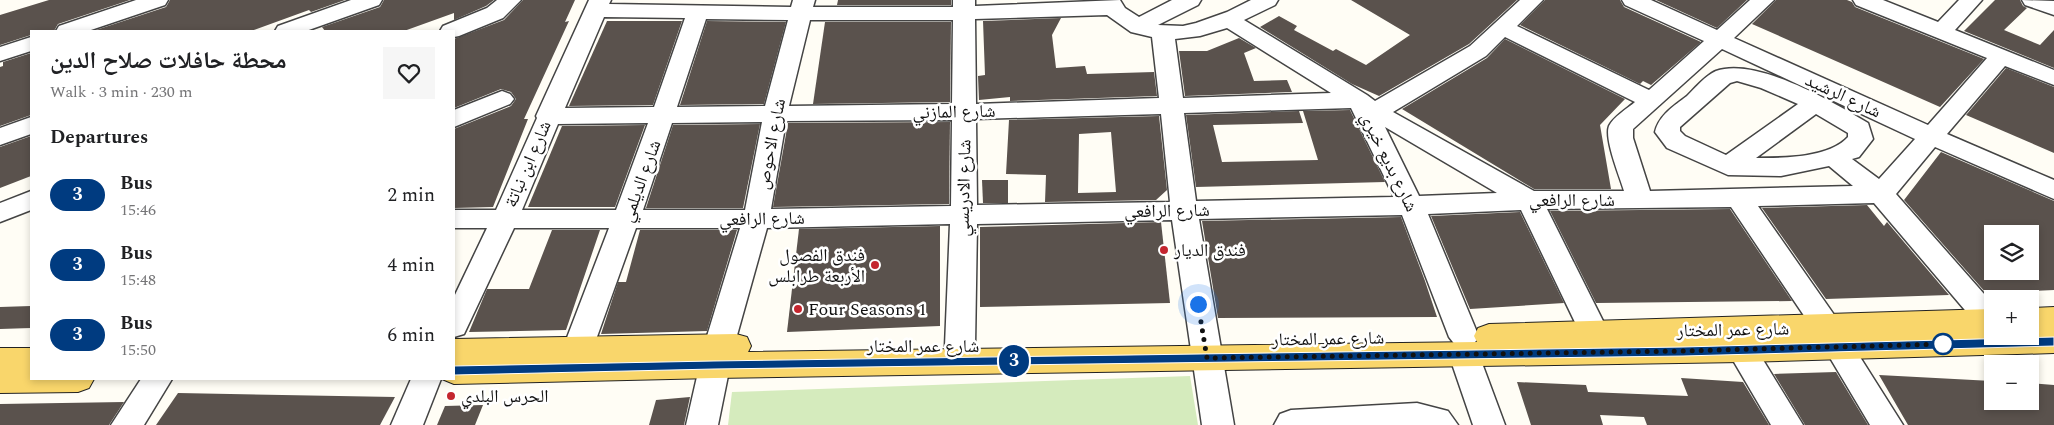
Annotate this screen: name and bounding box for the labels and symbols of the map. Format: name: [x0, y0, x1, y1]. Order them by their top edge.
street label: شارع الرشيد: [1801, 67, 1885, 125]
street label: شارع الاحوص: [749, 96, 793, 192]
street label: شارع المازني: [912, 98, 996, 127]
street label: شارع بديع خيري: [1353, 108, 1425, 217]
street label: شارع ابن نباتة: [498, 116, 558, 212]
street label: شارع الديلمي: [614, 136, 669, 226]
street label: شارع الادريسي: [950, 139, 979, 237]
street label: شارع الرافعي: [1529, 187, 1615, 214]
street label: شارع الرافعي: [1124, 197, 1210, 226]
street label: شارع الرافعي: [719, 205, 805, 234]
place label: فندق الديار: [1173, 237, 1246, 264]
place label: فندق الفصول الأربعة طرابلس: [768, 242, 865, 290]
marker: فندق الديار: [1158, 244, 1170, 256]
marker: فندق الفصول الأربعة طرابلس: [869, 259, 881, 271]
your location: [1186, 292, 1211, 317]
place label: Four Seasons 1: [808, 296, 927, 323]
marker: Four Seasons 1: [792, 303, 804, 315]
street label: شارع عمر المختار: [1676, 316, 1789, 344]
street label: شارع عمر المختار: [1271, 325, 1384, 353]
street label: شارع عمر المختار: [866, 333, 979, 360]
unlabelled marker: [1932, 333, 1954, 355]
line badge: 3: [998, 345, 1030, 377]
place label: الحرس البلدي: [461, 383, 549, 410]
marker: الحرس البلدي: [445, 390, 457, 402]

